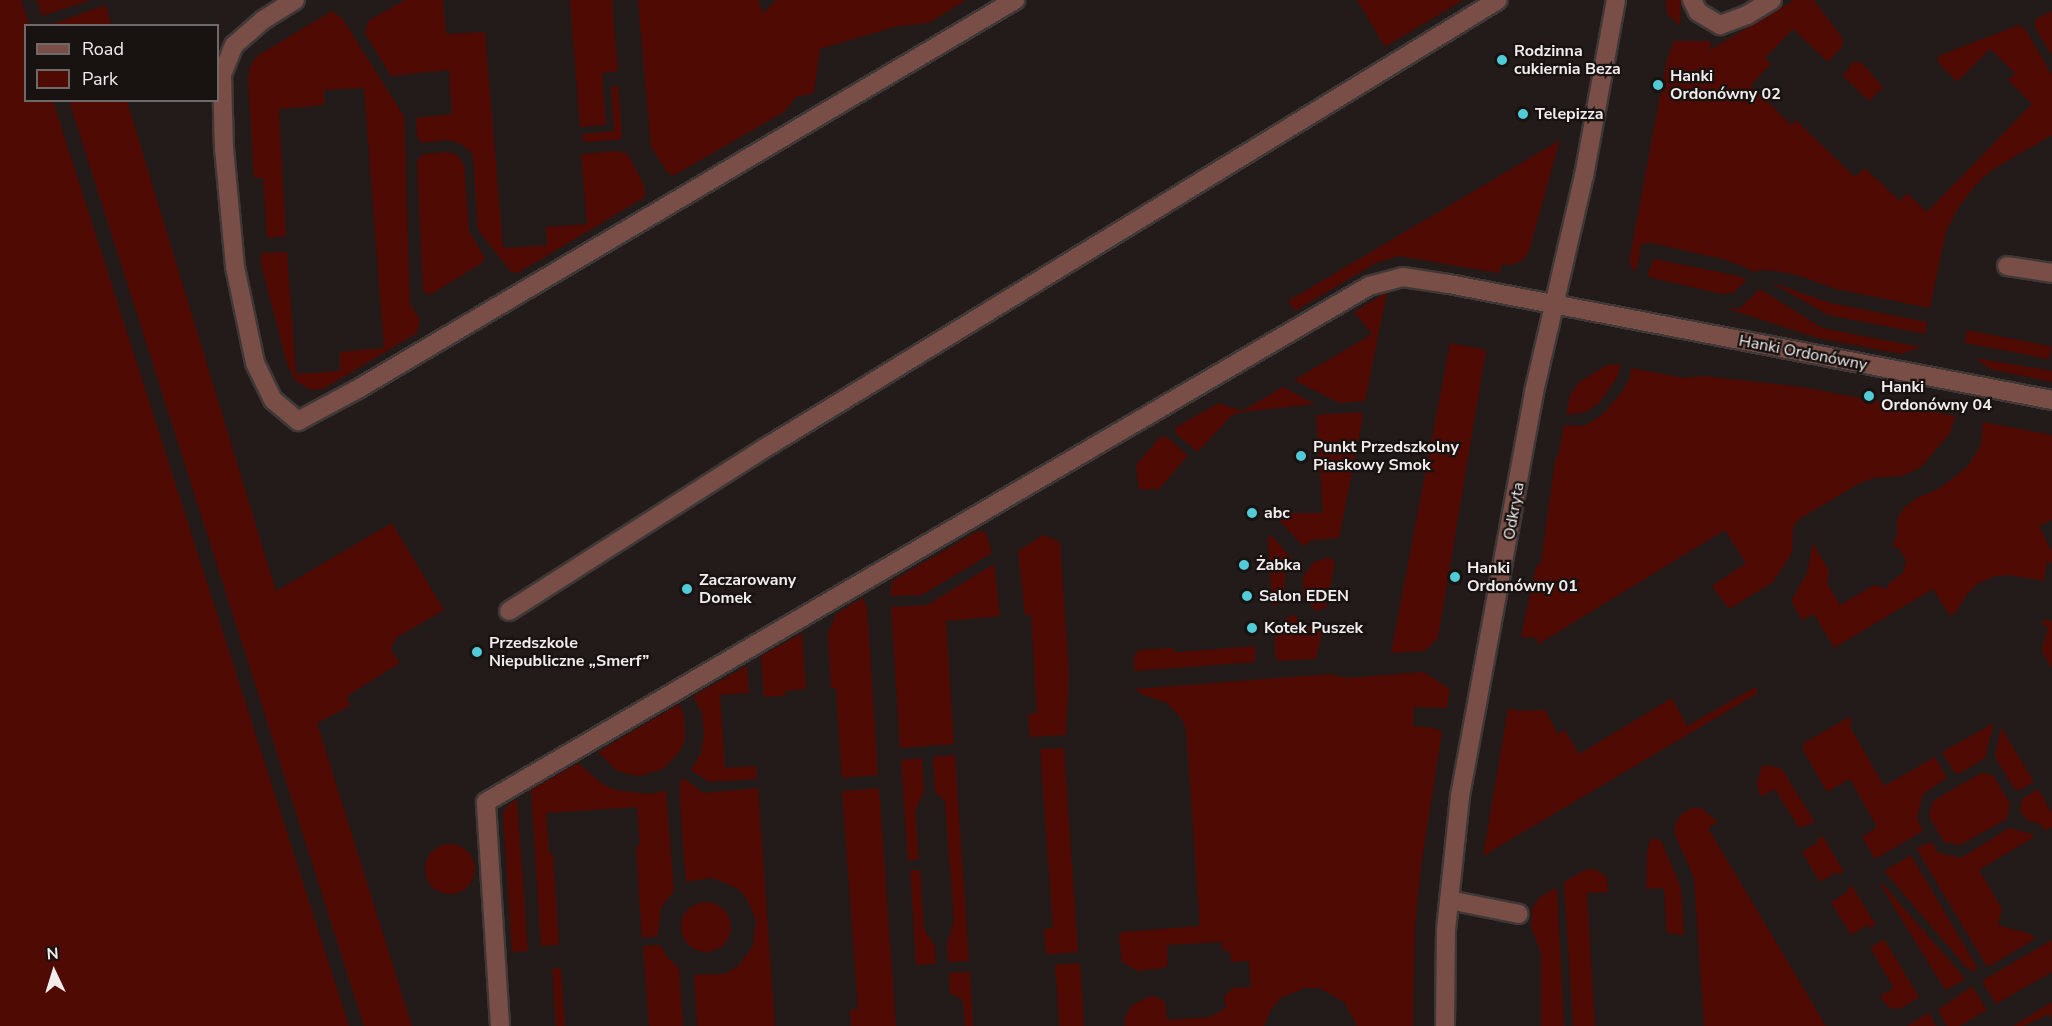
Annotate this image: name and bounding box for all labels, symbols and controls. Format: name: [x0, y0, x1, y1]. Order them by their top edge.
legend: [24, 24, 219, 102]
text: Road: [82, 37, 124, 61]
place label: Rodzinna cukiernia Beza: [1514, 41, 1621, 79]
marker: Rodzinna cukiernia Beza: [1495, 53, 1509, 67]
place label: Hanki Ordonówny 02: [1670, 66, 1781, 104]
text: Park: [82, 67, 118, 91]
marker: Hanki Ordonówny 02: [1651, 78, 1665, 92]
place label: Telepizza: [1535, 104, 1604, 124]
marker: Telepizza: [1516, 107, 1530, 121]
street label: Hanki Ordonówny: [1737, 331, 1869, 375]
place label: Hanki Ordonówny 04: [1881, 377, 1992, 415]
marker: Hanki Ordonówny 04: [1862, 389, 1876, 403]
place label: Punkt Przedszkolny Piaskowy Smok: [1313, 437, 1459, 475]
marker: Punkt Przedszkolny Piaskowy Smok: [1294, 449, 1308, 463]
street label: Odkryta: [1499, 481, 1529, 541]
place label: abc: [1264, 503, 1290, 523]
marker: abc: [1245, 506, 1259, 520]
place label: Żabka: [1256, 555, 1301, 575]
marker: Żabka: [1237, 558, 1251, 572]
place label: Hanki Ordonówny 01: [1467, 558, 1578, 596]
place label: Zaczarowany Domek: [699, 570, 796, 608]
marker: Hanki Ordonówny 01: [1448, 570, 1462, 584]
marker: Zaczarowany Domek: [680, 582, 694, 596]
place label: Salon EDEN: [1259, 586, 1349, 606]
marker: Salon EDEN: [1240, 589, 1254, 603]
place label: Kotek Puszek: [1264, 618, 1363, 638]
marker: Kotek Puszek: [1245, 621, 1259, 635]
place label: Przedszkole Niepubliczne „Smerf”: [489, 633, 649, 671]
marker: Przedszkole Niepubliczne „Smerf”: [470, 645, 484, 659]
north arrow: [24, 942, 84, 1002]
text: N: [46, 943, 59, 965]

